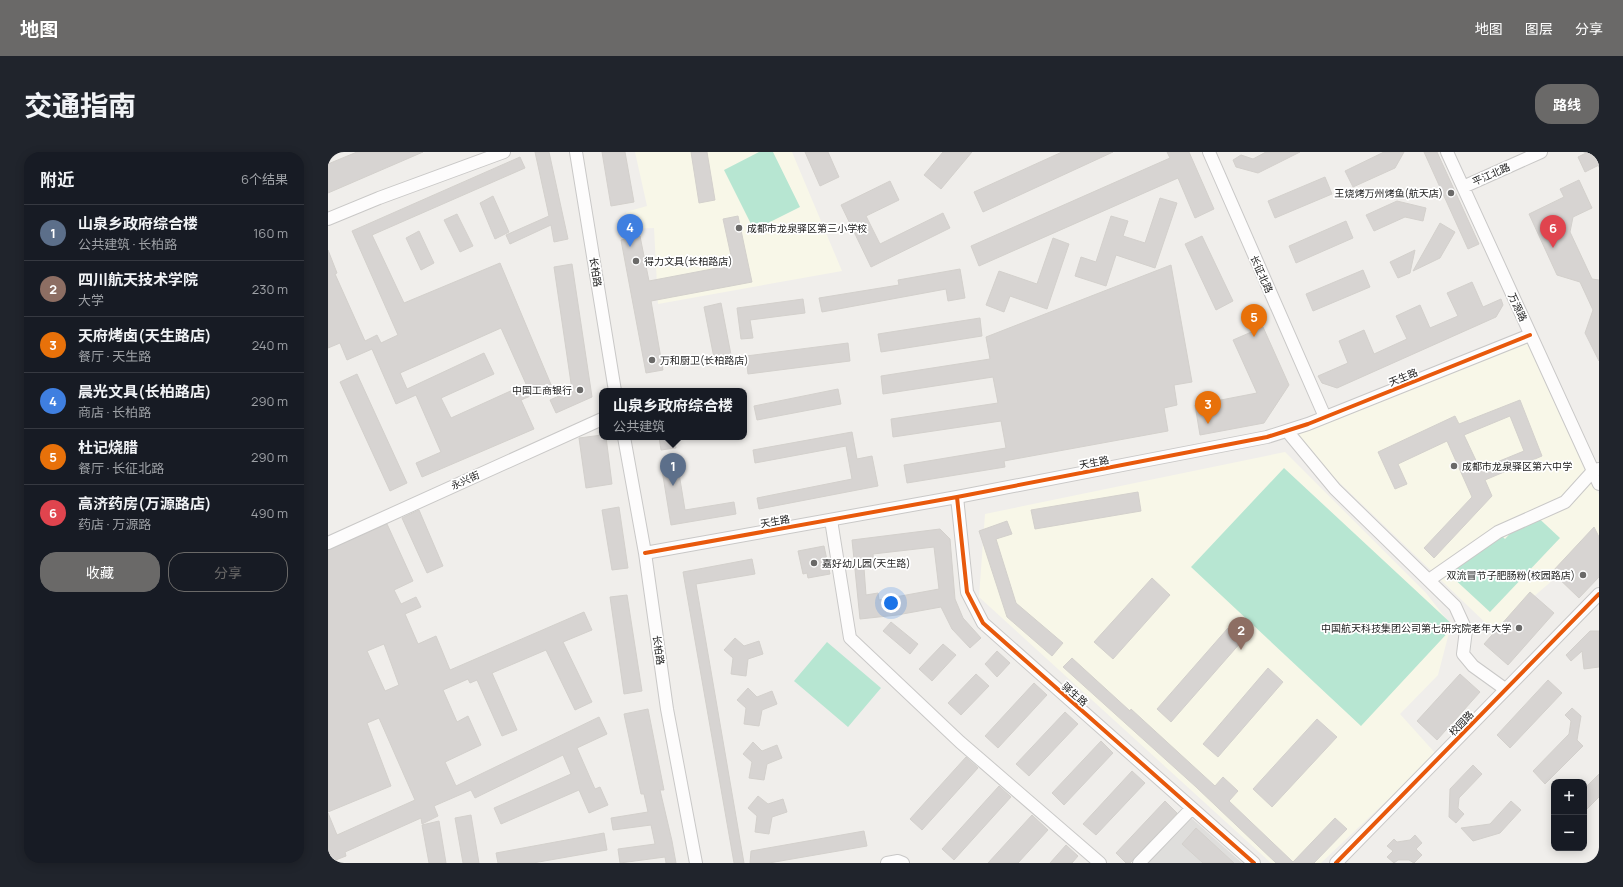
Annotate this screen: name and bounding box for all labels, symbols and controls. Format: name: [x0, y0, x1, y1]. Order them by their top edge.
text: 地图: [20, 16, 58, 42]
text: 地图: [1475, 19, 1503, 38]
text: 图层: [1525, 19, 1553, 38]
text: 分享: [1575, 19, 1603, 38]
button: 路线: [1535, 84, 1599, 124]
text: 交通指南: [24, 86, 136, 124]
street label: 平江北路: [1470, 159, 1512, 189]
text: 附近: [40, 168, 74, 191]
text: 6个结果: [241, 170, 288, 188]
place label: 王烧烤万州烤鱼(航天店): [1334, 186, 1443, 200]
marker: 王烧烤万州烤鱼(航天店): [1446, 188, 1456, 198]
text: 山泉乡政府综合楼: [78, 213, 198, 234]
pin: 4: [617, 214, 643, 247]
pin: 6: [1540, 215, 1566, 248]
place label: 成都市龙泉驿区第三小学校: [747, 221, 867, 235]
marker: 成都市龙泉驿区第三小学校: [734, 223, 744, 233]
text: 1: [50, 224, 56, 242]
text: 160 m: [253, 224, 288, 242]
text: 公共建筑 · 长柏路: [78, 235, 177, 253]
street label: 长征北路: [1247, 253, 1277, 295]
place label: 得力文具(长柏路店): [644, 254, 733, 268]
street label: 长柏路: [587, 256, 605, 288]
marker: 得力文具(长柏路店): [631, 256, 641, 266]
text: 四川航天技术学院: [78, 269, 198, 290]
text: 2: [49, 280, 57, 298]
text: 230 m: [252, 280, 288, 298]
street label: 万源路: [1505, 290, 1531, 324]
text: 大学: [78, 291, 104, 309]
pin: 5: [1241, 304, 1267, 337]
text: 天府烤卤(天生路店): [78, 325, 212, 346]
text: 3: [49, 336, 57, 354]
text: 240 m: [252, 336, 288, 354]
text: 餐厅 · 天生路: [78, 347, 151, 365]
place label: 万和厨卫(长柏路店): [660, 353, 749, 367]
marker: 万和厨卫(长柏路店): [647, 355, 657, 365]
street label: 天生路: [1386, 365, 1420, 389]
text: 晨光文具(长柏路店): [78, 381, 212, 402]
place label: 中国工商银行: [512, 383, 572, 397]
marker: 中国工商银行: [575, 385, 585, 395]
popup: [599, 388, 747, 440]
pin: 3: [1195, 391, 1221, 424]
text: 4: [49, 392, 57, 410]
text: 290 m: [251, 392, 288, 410]
text: 山泉乡政府综合楼: [613, 395, 733, 416]
text: 商店 · 长柏路: [78, 403, 151, 421]
text: 公共建筑: [613, 417, 665, 435]
text: 杜记烧腊: [78, 437, 138, 458]
text: 5: [49, 448, 57, 466]
text: 290 m: [251, 448, 288, 466]
street label: 天生路: [1078, 452, 1110, 472]
pin: 1: [660, 453, 686, 486]
text: 餐厅 · 长征北路: [78, 459, 164, 477]
place label: 成都市龙泉驿区第六中学: [1462, 459, 1572, 473]
marker: 成都市龙泉驿区第六中学: [1449, 461, 1459, 471]
street label: 永兴街: [448, 468, 482, 492]
text: 高济药房(万源路店): [78, 493, 212, 514]
text: 6: [49, 504, 57, 522]
text: 490 m: [251, 504, 288, 522]
street label: 天生路: [759, 512, 791, 530]
text: 药店 · 万源路: [78, 515, 151, 533]
button: 收藏: [40, 552, 160, 592]
button: 分享: [168, 552, 288, 592]
place label: 嘉好幼儿园(天生路): [822, 556, 911, 570]
marker: 嘉好幼儿园(天生路): [809, 558, 819, 568]
place label: 双流冒节子肥肠粉(校园路店): [1446, 568, 1575, 582]
marker: 双流冒节子肥肠粉(校园路店): [1578, 570, 1588, 580]
your location: [881, 593, 901, 613]
pin: 2: [1228, 617, 1254, 650]
place label: 中国航天科技集团公司第七研究院老年大学: [1321, 621, 1511, 635]
marker: 中国航天科技集团公司第七研究院老年大学: [1514, 623, 1524, 633]
street label: 长柏路: [650, 634, 668, 666]
street label: 驿生路: [1059, 679, 1091, 709]
street label: 校园路: [1446, 707, 1476, 739]
map controls: [1551, 779, 1587, 851]
button: +: [1551, 779, 1587, 815]
button: −: [1551, 815, 1587, 851]

